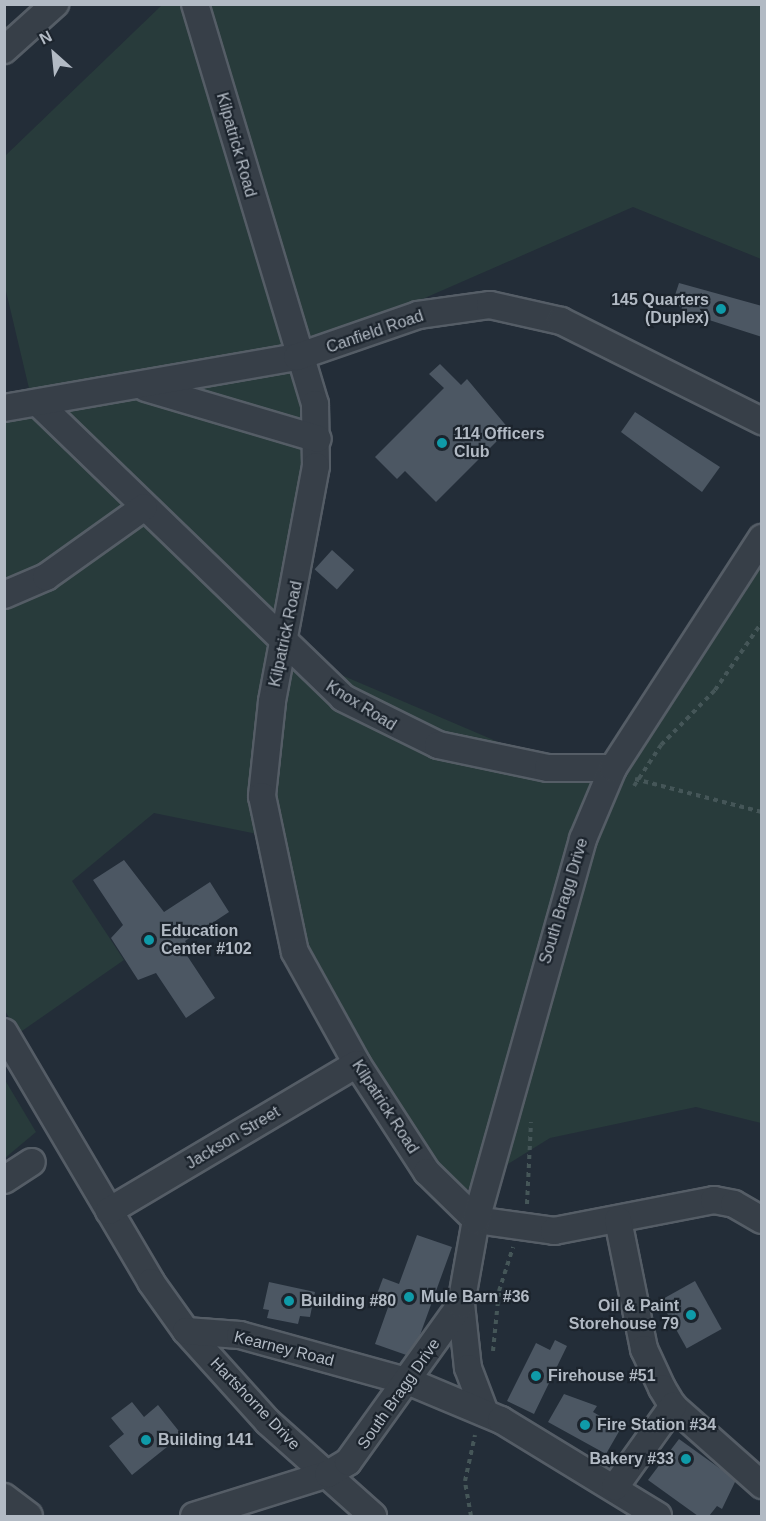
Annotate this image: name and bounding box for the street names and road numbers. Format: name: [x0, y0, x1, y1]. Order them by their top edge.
street label: Kilpatrick Road: [212, 91, 260, 199]
street label: Canfield Road: [324, 306, 426, 358]
street label: Kilpatrick Road: [265, 579, 307, 689]
street label: Knox Road: [322, 677, 400, 735]
street label: South Bragg Drive: [536, 836, 592, 966]
street label: Kilpatrick Road: [348, 1057, 422, 1157]
street label: Jackson Street: [183, 1103, 283, 1173]
street label: Kearney Road: [232, 1327, 336, 1371]
street label: South Bragg Drive: [354, 1335, 444, 1453]
street label: Hartshorne Drive: [206, 1354, 304, 1454]

